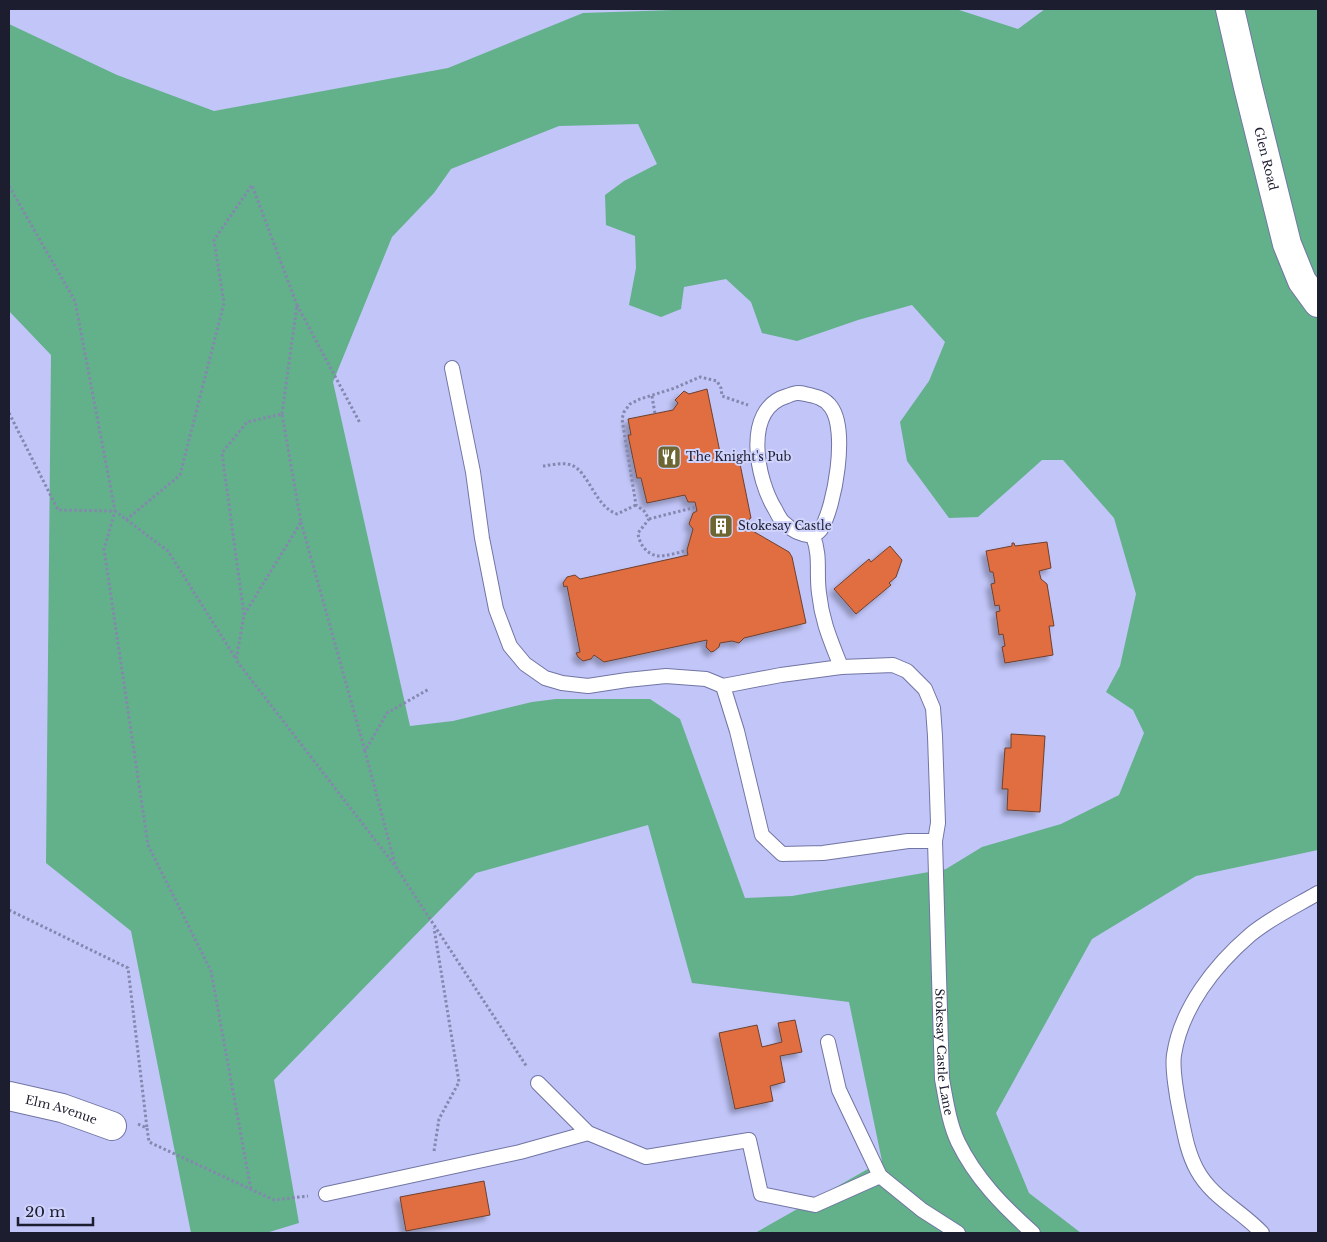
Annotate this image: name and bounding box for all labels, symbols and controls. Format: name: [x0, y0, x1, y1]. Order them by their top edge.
street label: Glen Road: [1251, 125, 1281, 192]
restaurant icon: The Knight's Pub: [656, 444, 682, 470]
place label: The Knight's Pub: [686, 449, 792, 464]
building icon: Stokesay Castle: [708, 513, 734, 539]
place label: Stokesay Castle: [738, 518, 832, 533]
street label: Stokesay Castle Lane: [932, 988, 957, 1117]
street label: Elm Avenue: [24, 1092, 99, 1127]
scale bar: [18, 1194, 92, 1226]
text: 20 m: [25, 1202, 65, 1221]

